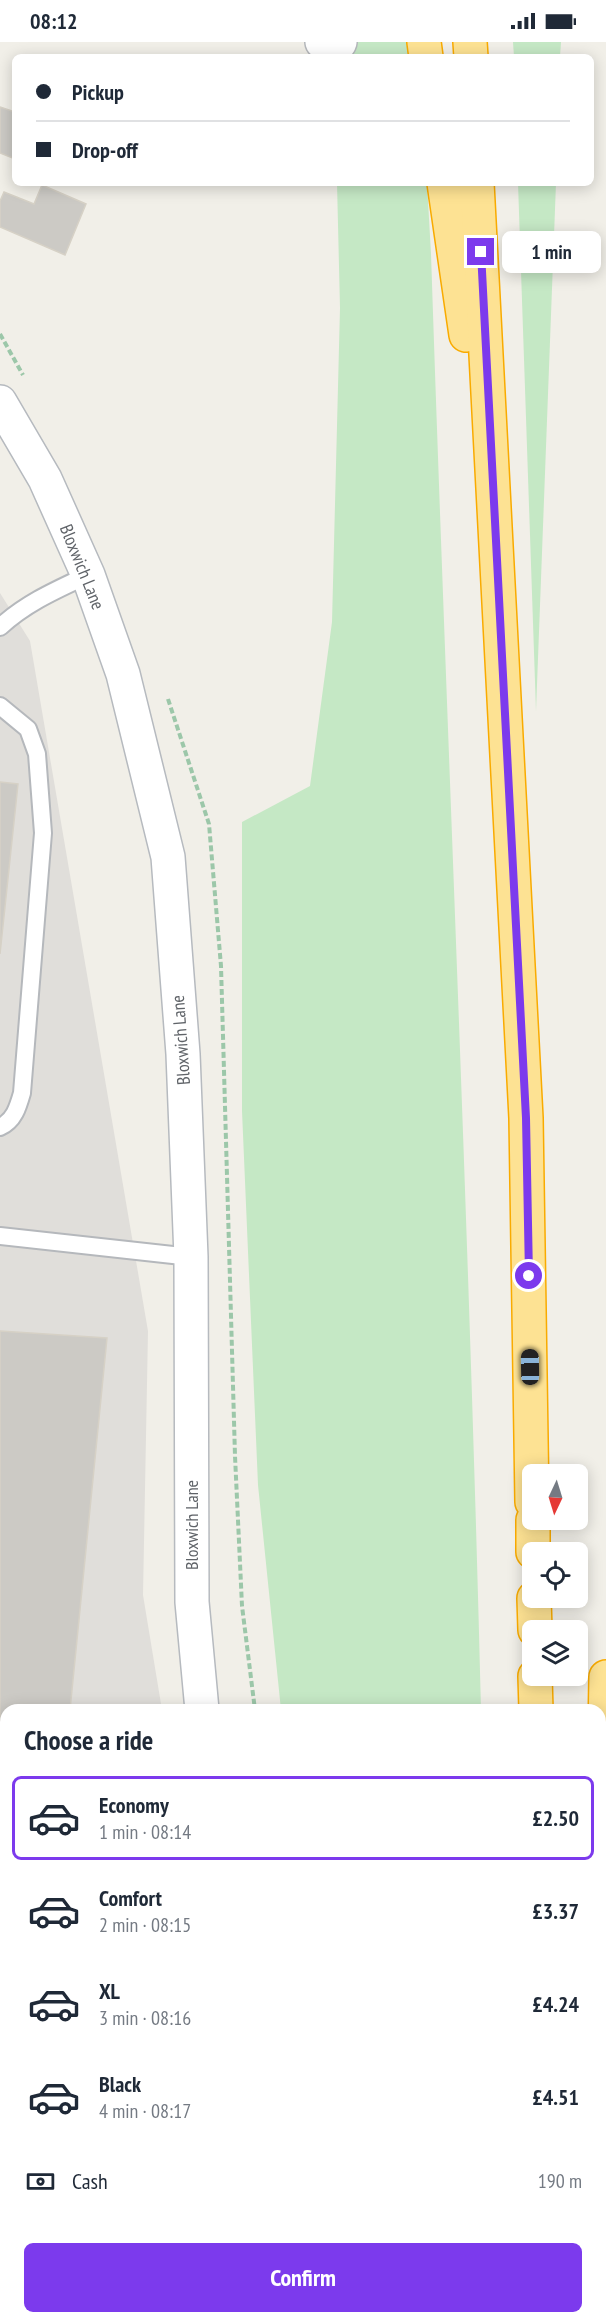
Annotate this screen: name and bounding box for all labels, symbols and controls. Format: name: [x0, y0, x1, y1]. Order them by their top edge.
text: 08:12: [30, 7, 78, 35]
text: Pickup: [72, 78, 124, 106]
text: Drop-off: [72, 136, 138, 164]
callout: 1 min: [502, 231, 601, 273]
route end: [467, 238, 494, 265]
text: 1 min: [531, 239, 572, 265]
street label: Bloxwich Lane: [55, 521, 110, 613]
street label: Bloxwich Lane: [166, 994, 195, 1086]
route start: [515, 1262, 542, 1289]
car: [521, 1349, 539, 1385]
north arrow: [522, 1464, 588, 1530]
map controls: [522, 1464, 588, 1686]
street label: Bloxwich Lane: [180, 1480, 203, 1570]
button: locate: [522, 1542, 588, 1608]
button: layers: [522, 1620, 588, 1686]
text: Choose a ride: [24, 1723, 153, 1757]
icon: car: [27, 1791, 81, 1845]
text: Economy: [99, 1791, 169, 1819]
text: £2.50: [532, 1804, 579, 1832]
text: 1 min · 08:14: [99, 1819, 191, 1845]
icon: car: [27, 1884, 81, 1938]
text: Comfort: [99, 1884, 162, 1912]
text: £3.37: [532, 1897, 579, 1925]
text: 2 min · 08:15: [99, 1912, 191, 1938]
icon: car: [27, 1977, 81, 2031]
text: XL: [99, 1977, 120, 2005]
text: £4.24: [532, 1990, 579, 2018]
text: 3 min · 08:16: [99, 2005, 191, 2031]
icon: car: [27, 2070, 81, 2124]
text: Black: [99, 2070, 141, 2098]
text: £4.51: [532, 2083, 579, 2111]
text: 4 min · 08:17: [99, 2098, 191, 2124]
icon: cash: [24, 2165, 57, 2198]
text: Cash: [72, 2167, 108, 2195]
text: 190 m: [538, 2168, 582, 2194]
button: Confirm: [24, 2243, 582, 2312]

